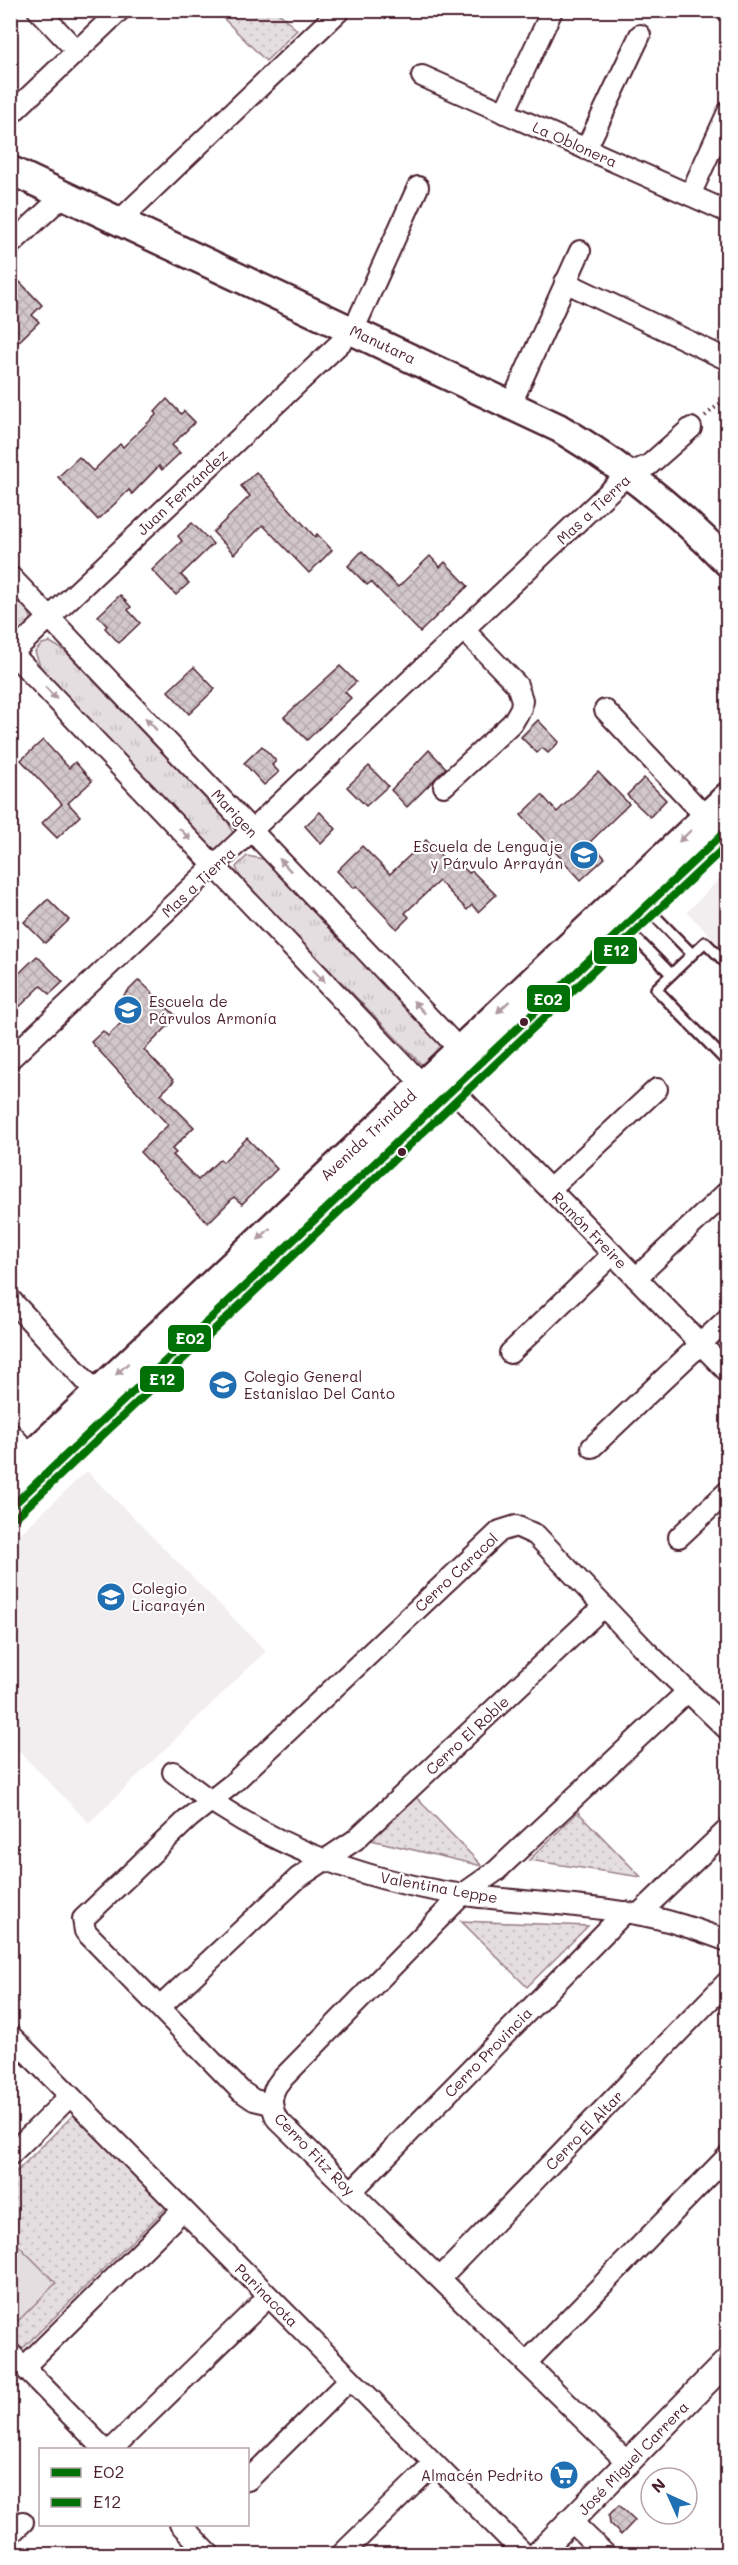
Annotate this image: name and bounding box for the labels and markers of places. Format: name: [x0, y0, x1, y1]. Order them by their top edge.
place label: Escuela de Lenguaje y Párvulo Arrayán: [413, 836, 563, 873]
school or university icon: Escuela de Lenguaje y Párvulo Arrayán: [568, 839, 600, 871]
place label: Escuela de Párvulos Armonía: [149, 991, 277, 1028]
school or university icon: Escuela de Párvulos Armonía: [112, 994, 144, 1026]
unlabelled marker: [518, 1016, 530, 1028]
unlabelled marker: [396, 1146, 408, 1158]
place label: Colegio General Estanislao Del Canto: [244, 1366, 395, 1403]
school or university icon: Colegio General Estanislao Del Canto: [207, 1369, 239, 1401]
place label: Colegio Licarayén: [132, 1578, 205, 1615]
school or university icon: Colegio Licarayén: [95, 1581, 127, 1613]
supermarket icon: Almacén Pedrito: [548, 2459, 580, 2491]
place label: Almacén Pedrito: [421, 2465, 543, 2485]

